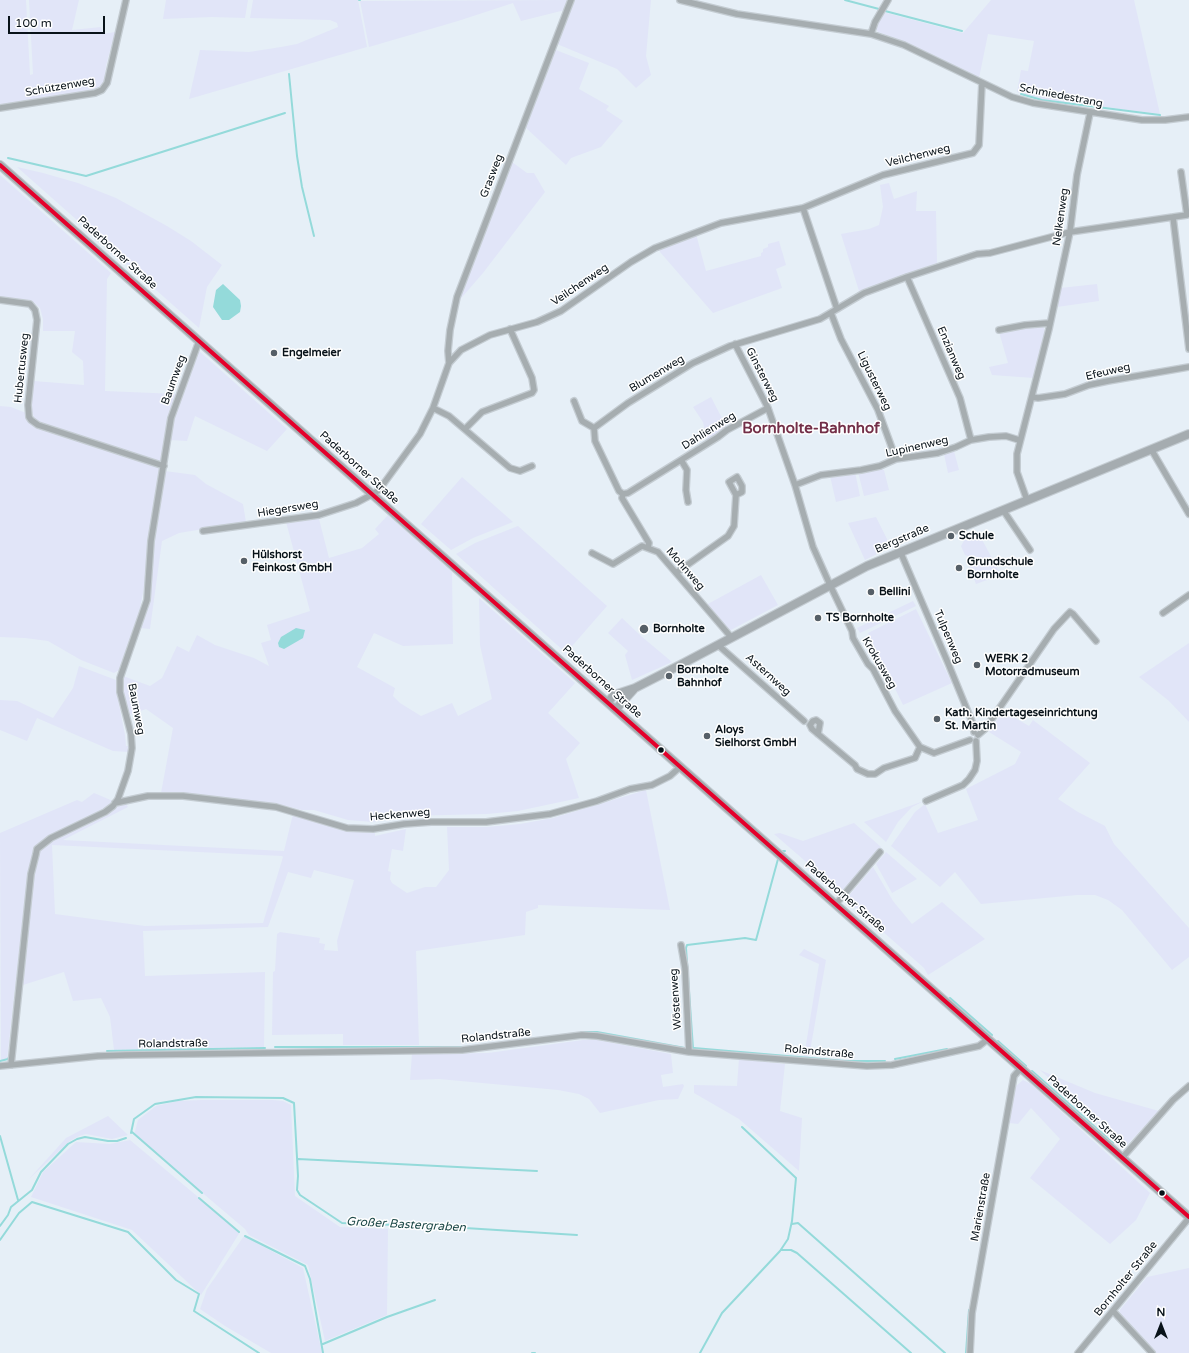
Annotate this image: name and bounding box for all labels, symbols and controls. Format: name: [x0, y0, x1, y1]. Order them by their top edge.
scale bar: [10, 8, 107, 34]
text: 100 m: [15, 16, 52, 30]
street label: Schützenweg: [24, 74, 96, 100]
street label: Schmiedestrang: [1018, 81, 1104, 111]
street label: Veilchenweg: [884, 142, 952, 170]
street label: Grasweg: [478, 152, 506, 200]
street label: Nelkenweg: [1050, 187, 1072, 247]
street label: Paderborner Straße: [74, 214, 160, 292]
street label: Veilchenweg: [549, 261, 611, 309]
street label: Enzianweg: [934, 324, 968, 382]
street label: Hubertusweg: [12, 332, 32, 404]
place label: Engelmeier: [282, 346, 341, 360]
street label: Ginsterweg: [743, 346, 781, 404]
marker: Engelmeier: [269, 348, 279, 358]
street label: Ligusterweg: [854, 349, 894, 413]
street label: Blumenweg: [627, 352, 687, 396]
street label: Baumweg: [159, 353, 189, 407]
street label: Efeuweg: [1084, 360, 1132, 384]
street label: Dahlienweg: [680, 409, 738, 453]
district label: Bornholte-Bahnhof: [742, 420, 880, 438]
street label: Paderborner Straße: [316, 429, 402, 507]
street label: Lupinenweg: [884, 433, 950, 461]
street label: Hiegersweg: [257, 498, 319, 520]
street label: Bergstraße: [873, 522, 931, 556]
place label: Schule: [959, 529, 994, 543]
marker: Schule: [946, 531, 956, 541]
street label: Mohnweg: [663, 545, 707, 593]
place label: Hülshorst Feinkost GmbH: [252, 548, 332, 574]
place label: Grundschule Bornholte: [967, 555, 1033, 581]
marker: Hülshorst Feinkost GmbH: [239, 556, 249, 566]
marker: Grundschule Bornholte: [954, 563, 964, 573]
place label: Bellini: [879, 585, 910, 599]
marker: Bellini: [866, 587, 876, 597]
street label: Tulpenweg: [931, 608, 965, 666]
place label: TS Bornholte: [826, 611, 894, 625]
marker: TS Bornholte: [813, 613, 823, 623]
place label: Bornholte: [653, 622, 705, 636]
marker: Bornholte: [638, 623, 650, 635]
street label: Krokusweg: [859, 635, 899, 691]
street label: Paderborner Straße: [559, 643, 645, 721]
street label: Asternweg: [743, 651, 793, 699]
place label: WERK 2 Motorradmuseum: [985, 652, 1080, 678]
marker: WERK 2 Motorradmuseum: [972, 660, 982, 670]
place label: Bornholte Bahnhof: [677, 663, 729, 689]
marker: Bornholte Bahnhof: [664, 671, 674, 681]
street label: Baumweg: [125, 682, 147, 736]
place label: Kath. Kindertageseinrichtung St. Martin: [945, 706, 1098, 732]
marker: Kath. Kindertageseinrichtung St. Martin: [932, 714, 942, 724]
place label: Aloys Sielhorst GmbH: [715, 723, 797, 749]
marker: Aloys Sielhorst GmbH: [702, 731, 712, 741]
unlabelled marker: [656, 745, 666, 755]
street label: Heckenweg: [369, 806, 431, 824]
street label: Paderborner Straße: [802, 858, 888, 936]
street label: Wöstenweg: [667, 968, 685, 1030]
street label: Rolandstraße: [461, 1026, 531, 1046]
street label: Rolandstraße: [138, 1037, 208, 1051]
street label: Rolandstraße: [784, 1042, 854, 1062]
street label: Paderborner Straße: [1044, 1073, 1130, 1151]
street label: Marienstraße: [968, 1172, 994, 1242]
unlabelled marker: [1157, 1188, 1167, 1198]
water label: Großer Bastergraben: [346, 1215, 466, 1235]
street label: Bornholter Straße: [1092, 1239, 1160, 1319]
north arrow: [1141, 1305, 1181, 1345]
text: N: [1157, 1306, 1165, 1319]

